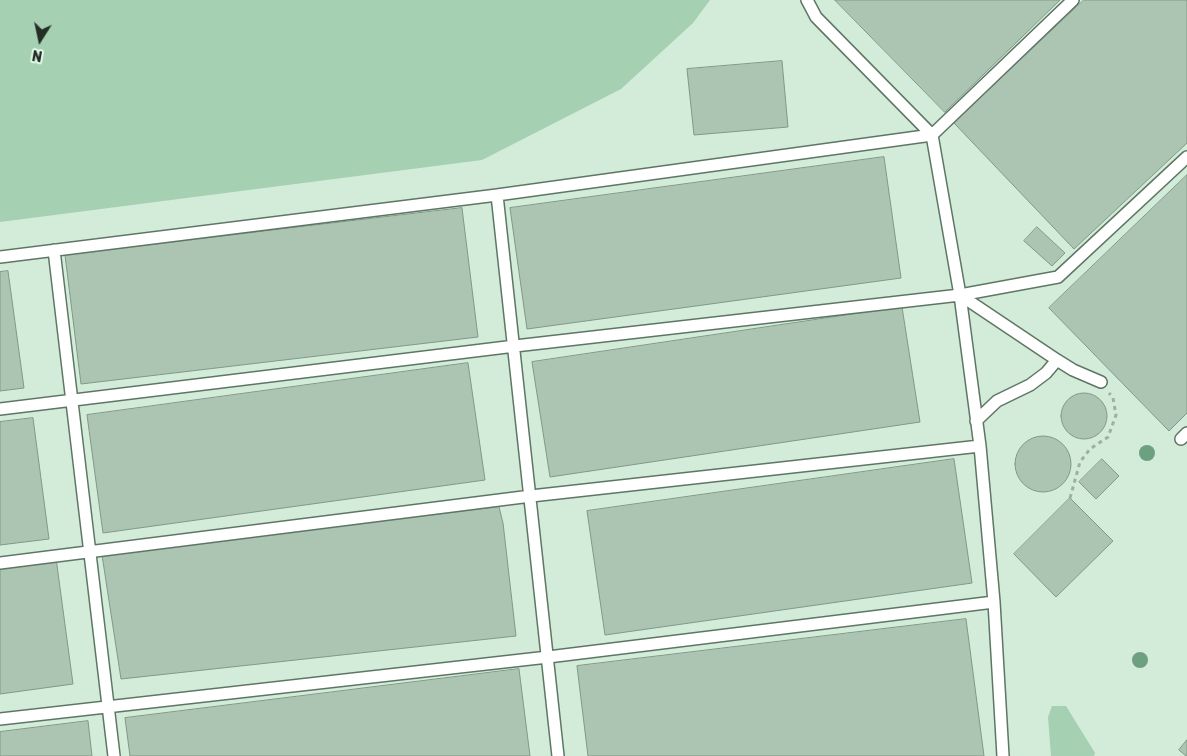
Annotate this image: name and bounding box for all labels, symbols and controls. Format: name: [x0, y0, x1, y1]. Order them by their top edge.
north arrow: [15, 15, 65, 65]
text: N: [31, 46, 44, 65]

